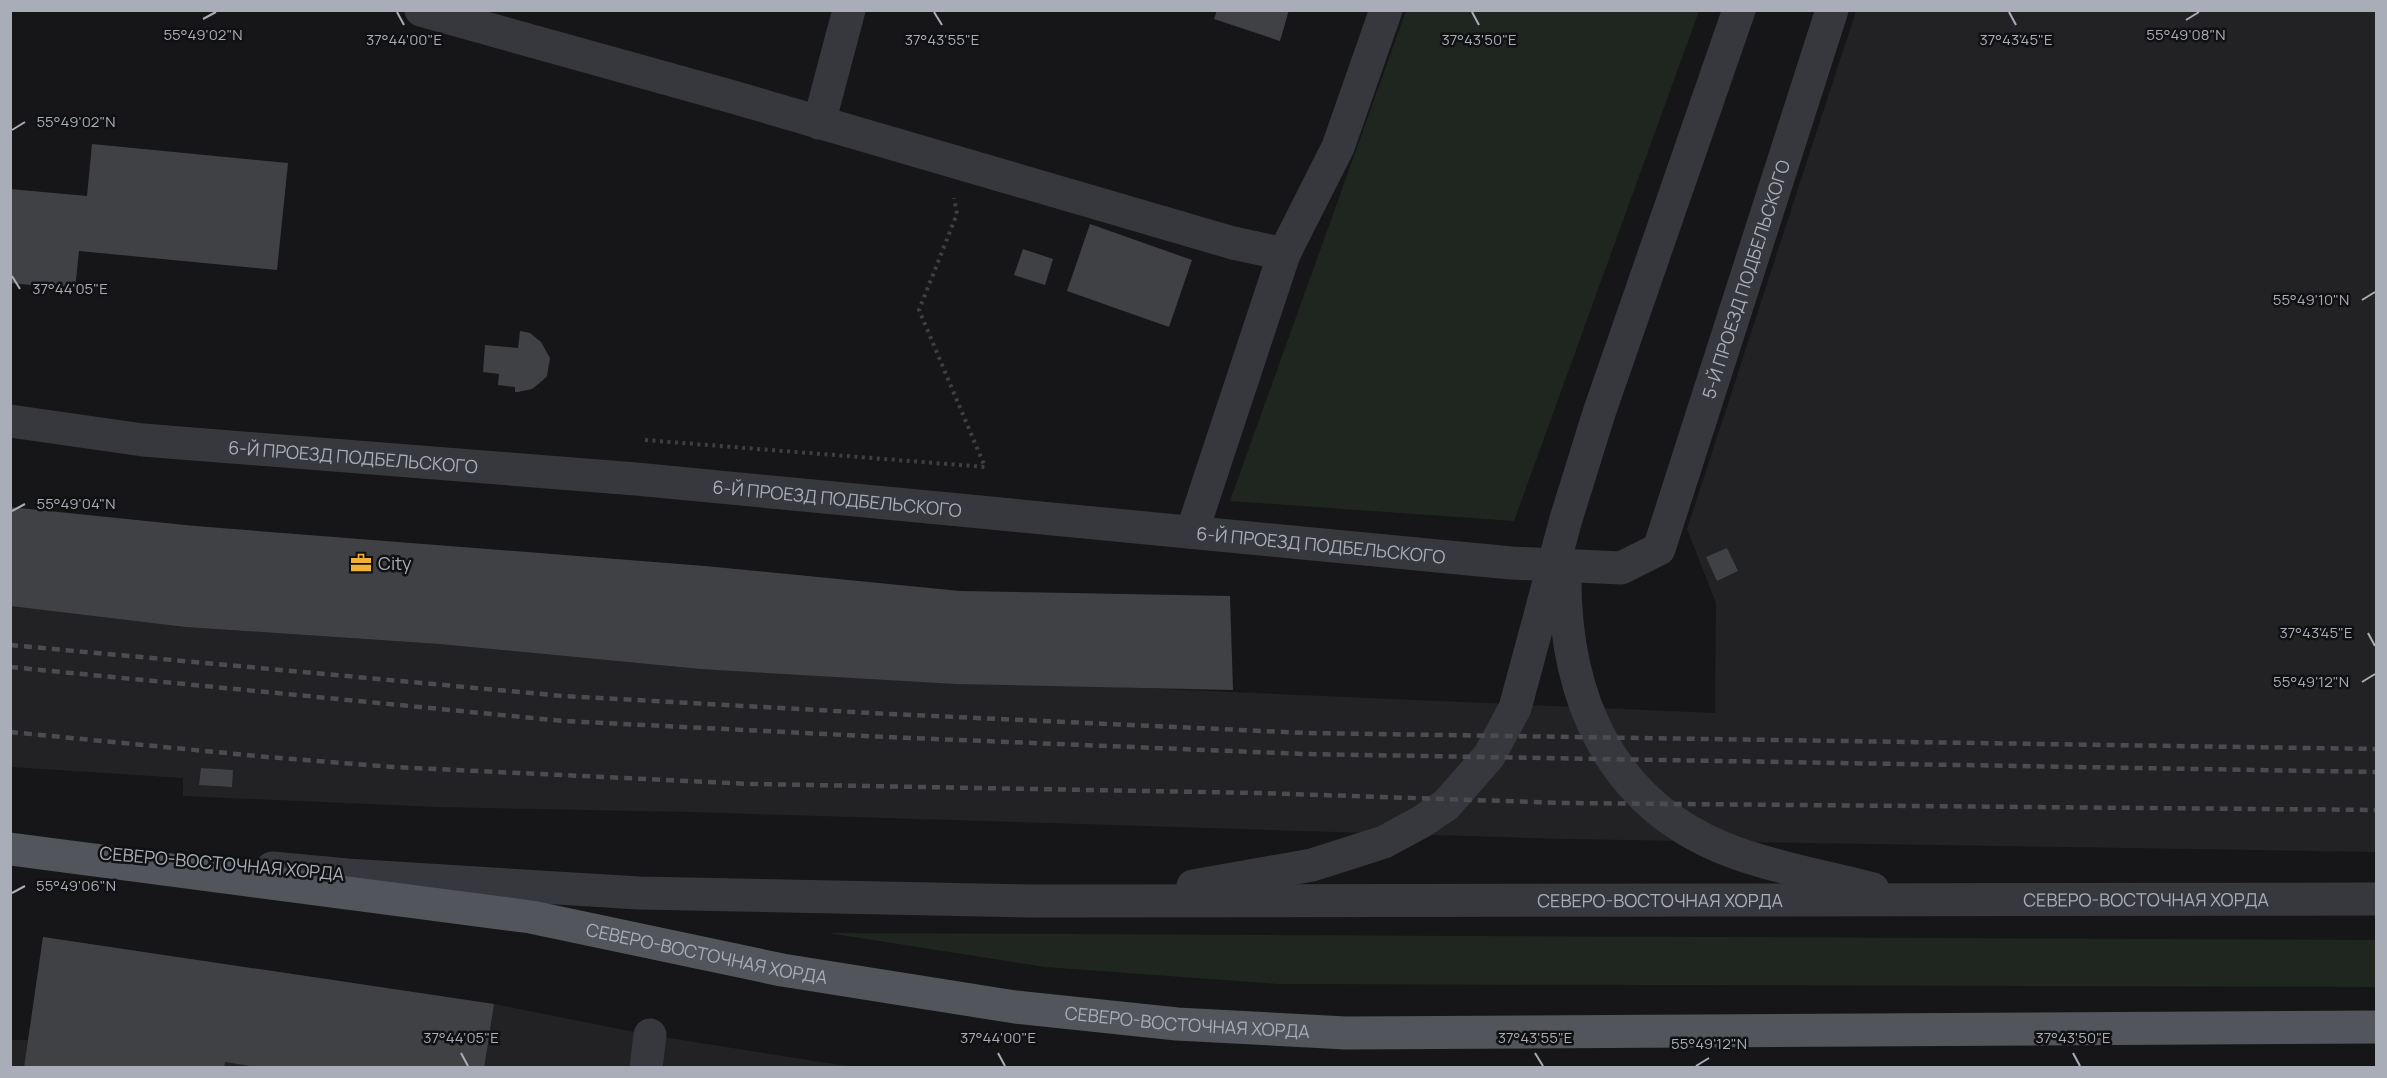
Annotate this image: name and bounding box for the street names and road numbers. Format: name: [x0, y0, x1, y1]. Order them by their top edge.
street label: 5-Й ПРОЕЗД ПОДБЕЛЬСКОГО: [1696, 157, 1795, 401]
street label: 6-Й ПРОЕЗД ПОДБЕЛЬСКОГО: [227, 435, 479, 478]
street label: 6-Й ПРОЕЗД ПОДБЕЛЬСКОГО: [712, 474, 963, 522]
street label: 6-Й ПРОЕЗД ПОДБЕЛЬСКОГО: [1195, 521, 1447, 569]
street label: СЕВЕРО-ВОСТОЧНАЯ ХОРДА: [99, 840, 346, 886]
street label: СЕВЕРО-ВОСТОЧНАЯ ХОРДА: [2023, 887, 2269, 912]
street label: СЕВЕРО-ВОСТОЧНАЯ ХОРДА: [1537, 888, 1783, 912]
street label: СЕВЕРО-ВОСТОЧНАЯ ХОРДА: [584, 917, 830, 989]
street label: СЕВЕРО-ВОСТОЧНАЯ ХОРДА: [1064, 1000, 1311, 1043]

